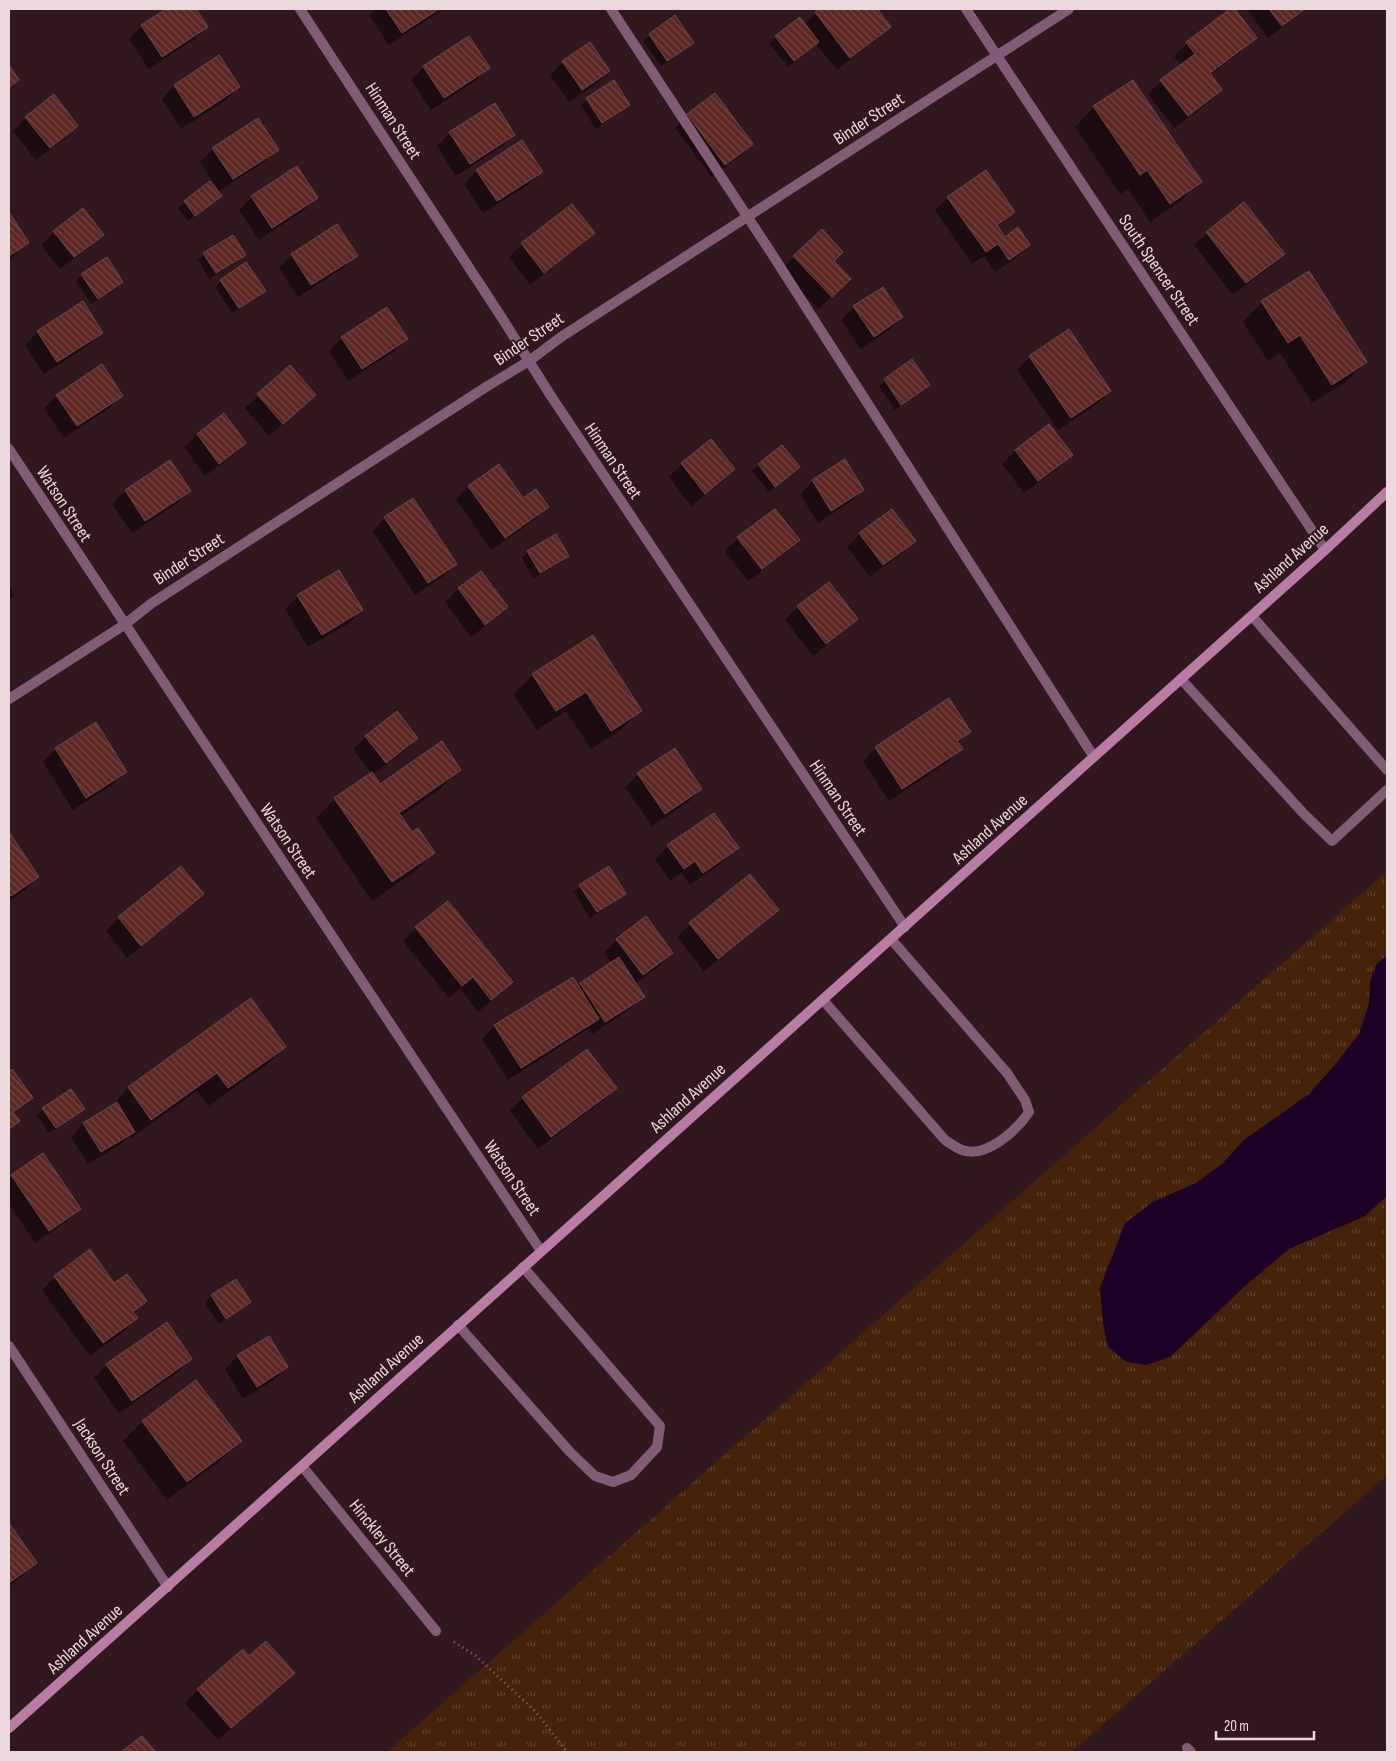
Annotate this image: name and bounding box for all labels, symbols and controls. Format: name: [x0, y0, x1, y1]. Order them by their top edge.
street label: Hinman Street: [360, 79, 426, 164]
street label: Binder Street: [830, 88, 909, 150]
street label: South Spencer Street: [1114, 211, 1204, 330]
street label: Binder Street: [490, 308, 568, 370]
street label: Hinman Street: [580, 419, 646, 503]
street label: Watson Street: [32, 462, 97, 546]
street label: Ashland Avenue: [1248, 519, 1333, 598]
street label: Binder Street: [150, 528, 229, 590]
street label: Hinman Street: [805, 756, 871, 840]
street label: Ashland Avenue: [947, 790, 1032, 869]
street label: Watson Street: [255, 799, 321, 883]
street label: Ashland Avenue: [645, 1059, 730, 1138]
street label: Watson Street: [479, 1136, 545, 1220]
street label: Ashland Avenue: [343, 1329, 428, 1408]
street label: Jackson Street: [69, 1414, 135, 1500]
street label: Hinckley Street: [345, 1495, 420, 1581]
street label: Ashland Avenue: [42, 1600, 127, 1679]
scale bar: [1216, 1708, 1314, 1740]
text: 20 m: [1224, 1717, 1249, 1736]

